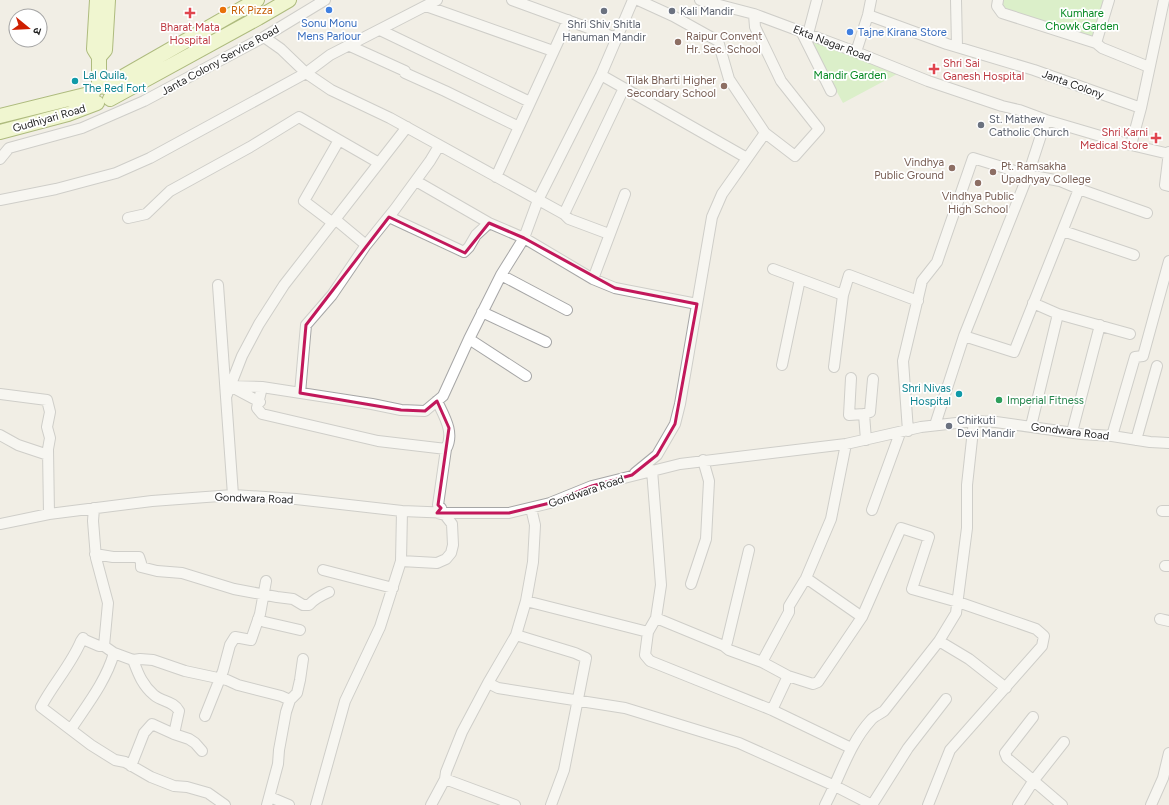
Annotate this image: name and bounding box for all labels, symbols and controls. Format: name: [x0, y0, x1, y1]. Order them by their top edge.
place label: RK Pizza: [231, 4, 273, 17]
marker: RK Pizza: [218, 5, 228, 15]
marker: Sonu Monu Mens Parlour: [324, 5, 334, 15]
place label: Kali Mandir: [680, 5, 734, 18]
marker: Shri Shiv Shitla Hanuman Mandir: [599, 6, 609, 16]
marker: Kali Mandir: [667, 6, 677, 16]
marker: Bharat Mata Hospital: [184, 7, 196, 19]
park label: Kumhare Chowk Garden: [1045, 7, 1119, 33]
north arrow: [8, 8, 48, 48]
place label: Sonu Monu Mens Parlour: [297, 17, 361, 43]
place label: Shri Shiv Shitla Hanuman Mandir: [562, 18, 646, 44]
place label: Bharat Mata Hospital: [160, 21, 220, 47]
street label: Janta Colony Service Road: [159, 23, 281, 98]
street label: Ekta Nagar Road: [791, 23, 873, 64]
text: उ: [30, 26, 44, 37]
place label: Tajne Kirana Store: [858, 26, 947, 39]
marker: Tajne Kirana Store: [845, 27, 855, 37]
place label: Raipur Convent Hr. Sec. School: [686, 30, 762, 56]
marker: Raipur Convent Hr. Sec. School: [673, 37, 683, 47]
place label: Shri Sai Ganesh Hospital: [943, 57, 1024, 83]
marker: Shri Sai Ganesh Hospital: [928, 63, 940, 75]
street label: Janta Colony: [1040, 67, 1106, 102]
place label: Lal Quila, The Red Fort: [83, 69, 146, 95]
park label: Mandir Garden: [814, 69, 886, 82]
place label: Tilak Bharti Higher Secondary School: [626, 74, 716, 100]
marker: Lal Quila, The Red Fort: [70, 76, 80, 86]
marker: Tilak Bharti Higher Secondary School: [719, 81, 729, 91]
street label: Gudhiyari Road: [11, 102, 87, 135]
place label: St. Mathew Catholic Church: [989, 113, 1069, 139]
marker: St. Mathew Catholic Church: [976, 120, 986, 130]
place label: Shri Karni Medical Store: [1080, 126, 1148, 152]
marker: Shri Karni Medical Store: [1151, 133, 1161, 143]
place label: Vindhya Public Ground: [874, 156, 944, 182]
place label: Pt. Ramsakha Upadhyay College: [1001, 160, 1091, 186]
marker: Vindhya Public Ground: [947, 163, 957, 173]
marker: Pt. Ramsakha Upadhyay College: [988, 167, 998, 177]
marker: Vindhya Public High School: [973, 178, 983, 188]
place label: Vindhya Public High School: [942, 190, 1014, 216]
place label: Shri Nivas Hospital: [902, 382, 951, 408]
marker: Shri Nivas Hospital: [954, 389, 964, 399]
place label: Imperial Fitness: [1007, 394, 1084, 407]
marker: Imperial Fitness: [994, 395, 1004, 405]
place label: Chirkuti Devi Mandir: [957, 414, 1015, 440]
street label: Gondwara Road: [1030, 420, 1110, 443]
marker: Chirkuti Devi Mandir: [944, 421, 954, 431]
street label: Gondwara Road: [547, 473, 626, 510]
street label: Gondwara Road: [214, 491, 294, 506]

